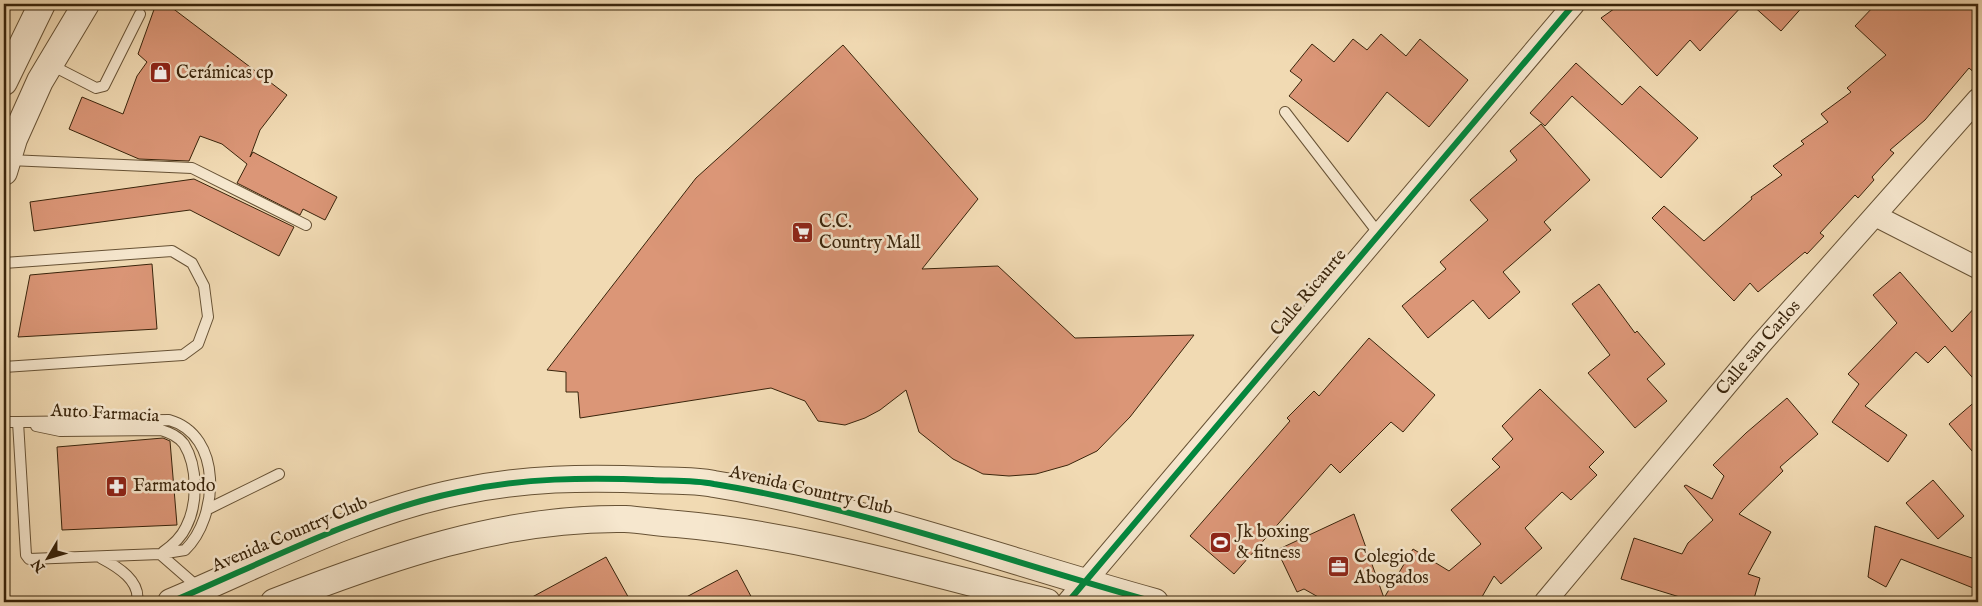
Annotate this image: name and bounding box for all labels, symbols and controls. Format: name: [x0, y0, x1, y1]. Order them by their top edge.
shop icon: Cerámicas cp: [148, 61, 172, 85]
place label: Cerámicas cp: [176, 62, 274, 85]
place label: C.C. Country Mall: [819, 211, 921, 255]
supermarket icon: C.C. Country Mall: [791, 220, 815, 244]
street label: Calle Ricaurte: [1266, 245, 1352, 341]
street label: Calle san Carlos: [1711, 295, 1806, 400]
street label: Auto Farmacia: [49, 400, 160, 428]
street label: Avenida Country Club: [726, 461, 895, 521]
pharmacy icon: Farmatodo: [105, 474, 129, 498]
place label: Farmatodo: [133, 475, 216, 498]
street label: Avenida Country Club: [208, 492, 372, 579]
place label: Jk boxing & fitness: [1234, 521, 1309, 565]
sports icon: Jk boxing & fitness: [1208, 530, 1232, 554]
north arrow: [22, 534, 72, 584]
place label: Colegio de Abogados: [1353, 546, 1436, 590]
text: N: [28, 555, 50, 576]
office icon: Colegio de Abogados: [1326, 555, 1350, 579]

